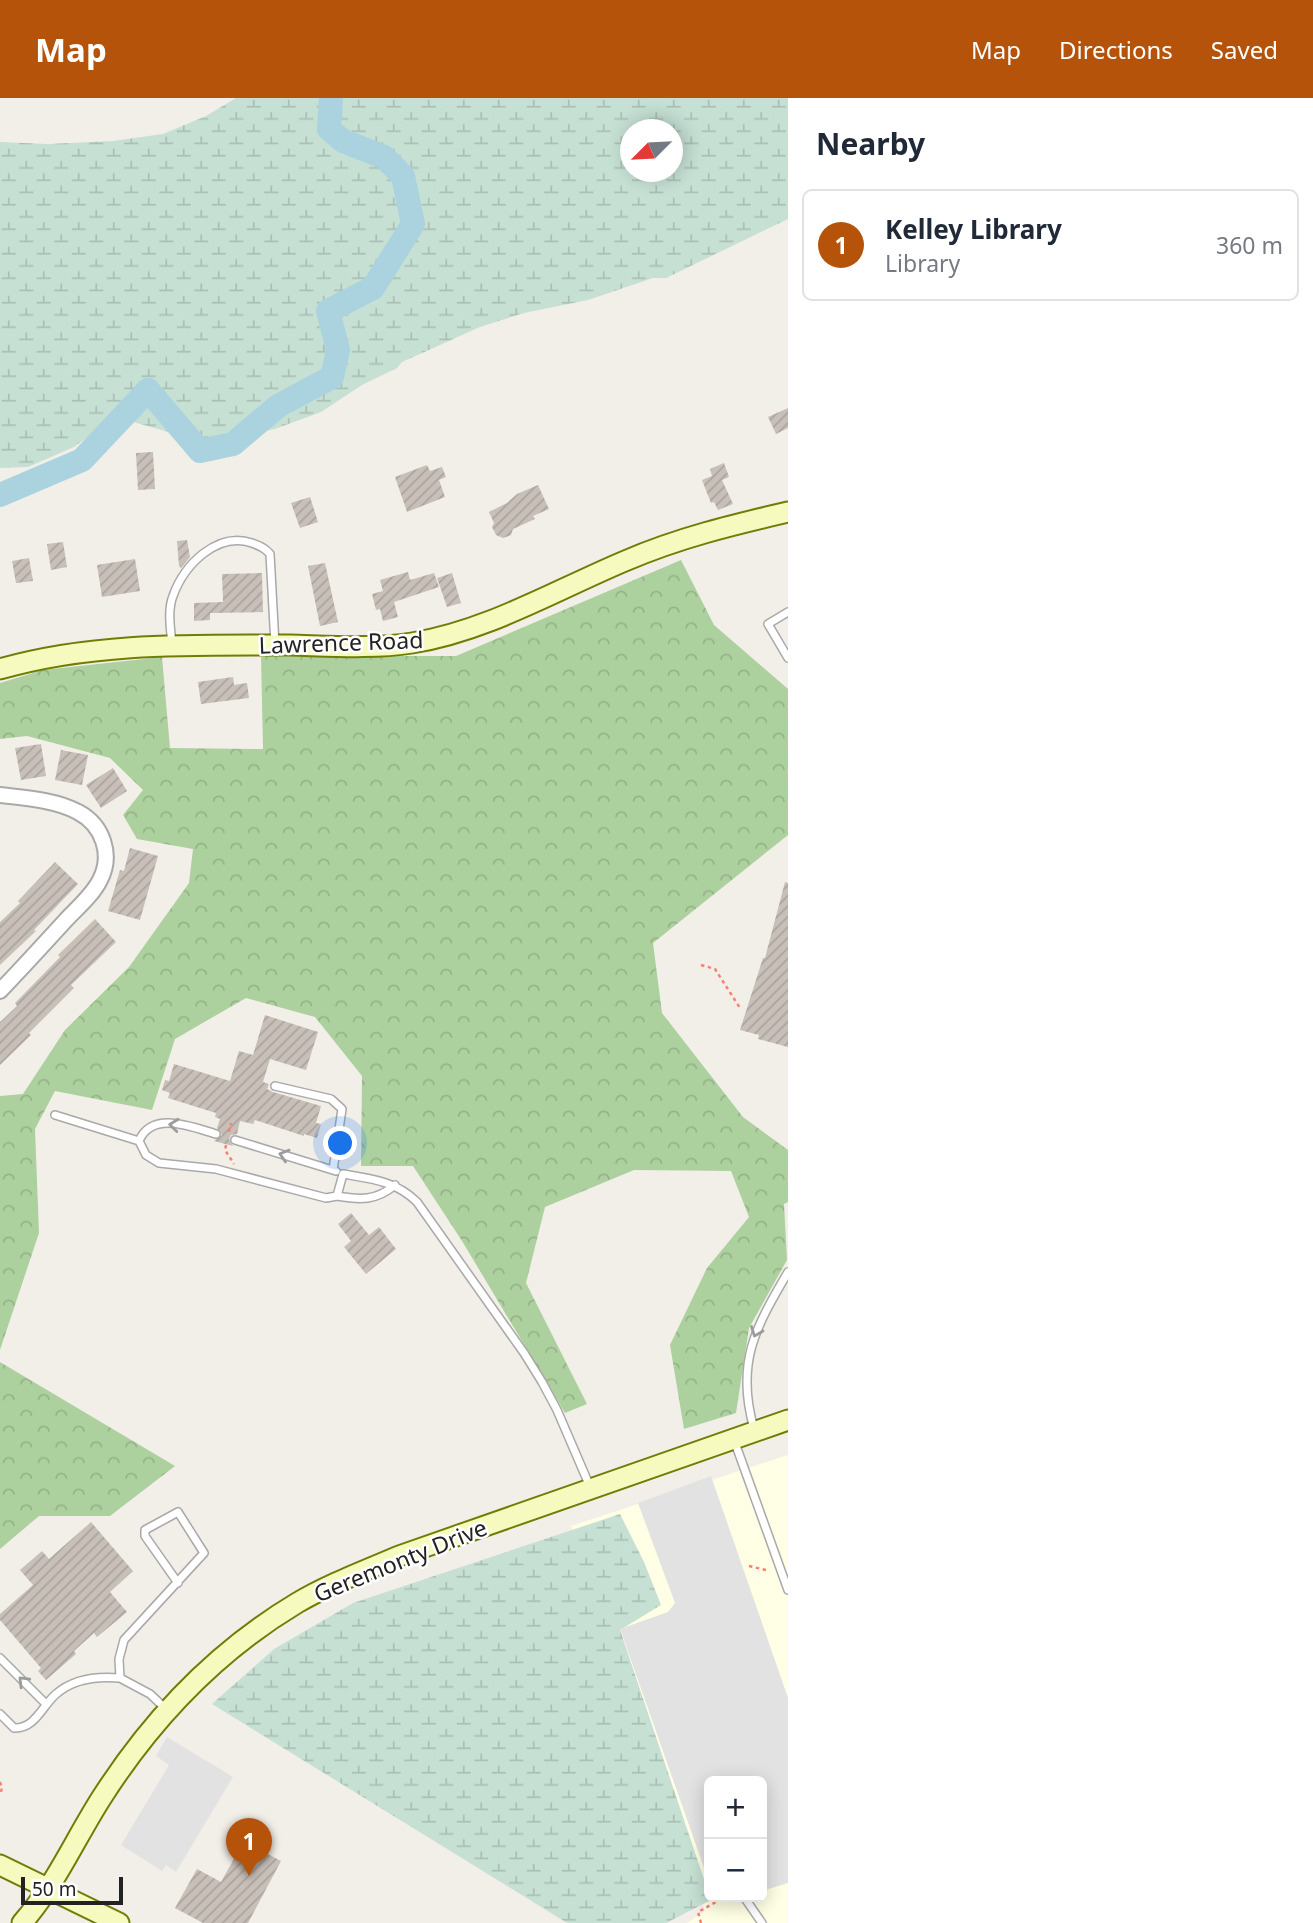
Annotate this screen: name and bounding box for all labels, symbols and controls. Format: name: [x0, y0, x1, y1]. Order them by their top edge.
text: Map: [35, 27, 107, 72]
text: Map: [971, 33, 1021, 66]
text: Directions: [1059, 33, 1173, 66]
text: Saved: [1211, 33, 1278, 66]
north arrow: [620, 119, 683, 182]
text: Nearby: [816, 123, 925, 164]
text: Kelley Library: [885, 211, 1062, 247]
text: 1: [834, 229, 848, 261]
text: 360 m: [1216, 229, 1283, 261]
text: Library: [885, 247, 960, 279]
street label: Lawrence Road: [258, 623, 424, 661]
one-way arrow: [168, 1117, 180, 1132]
your location: [323, 1126, 357, 1160]
one-way arrow: [278, 1148, 290, 1163]
one-way arrow: [750, 1325, 764, 1337]
street label: Geremonty Drive: [309, 1511, 491, 1609]
one-way arrow: [18, 1676, 31, 1689]
map controls: [704, 1776, 767, 1902]
button: +: [704, 1776, 767, 1839]
pin: 1: [226, 1818, 272, 1876]
button: −: [704, 1839, 767, 1902]
scale bar: [21, 1874, 122, 1906]
text: 50 m: [32, 1876, 76, 1902]

